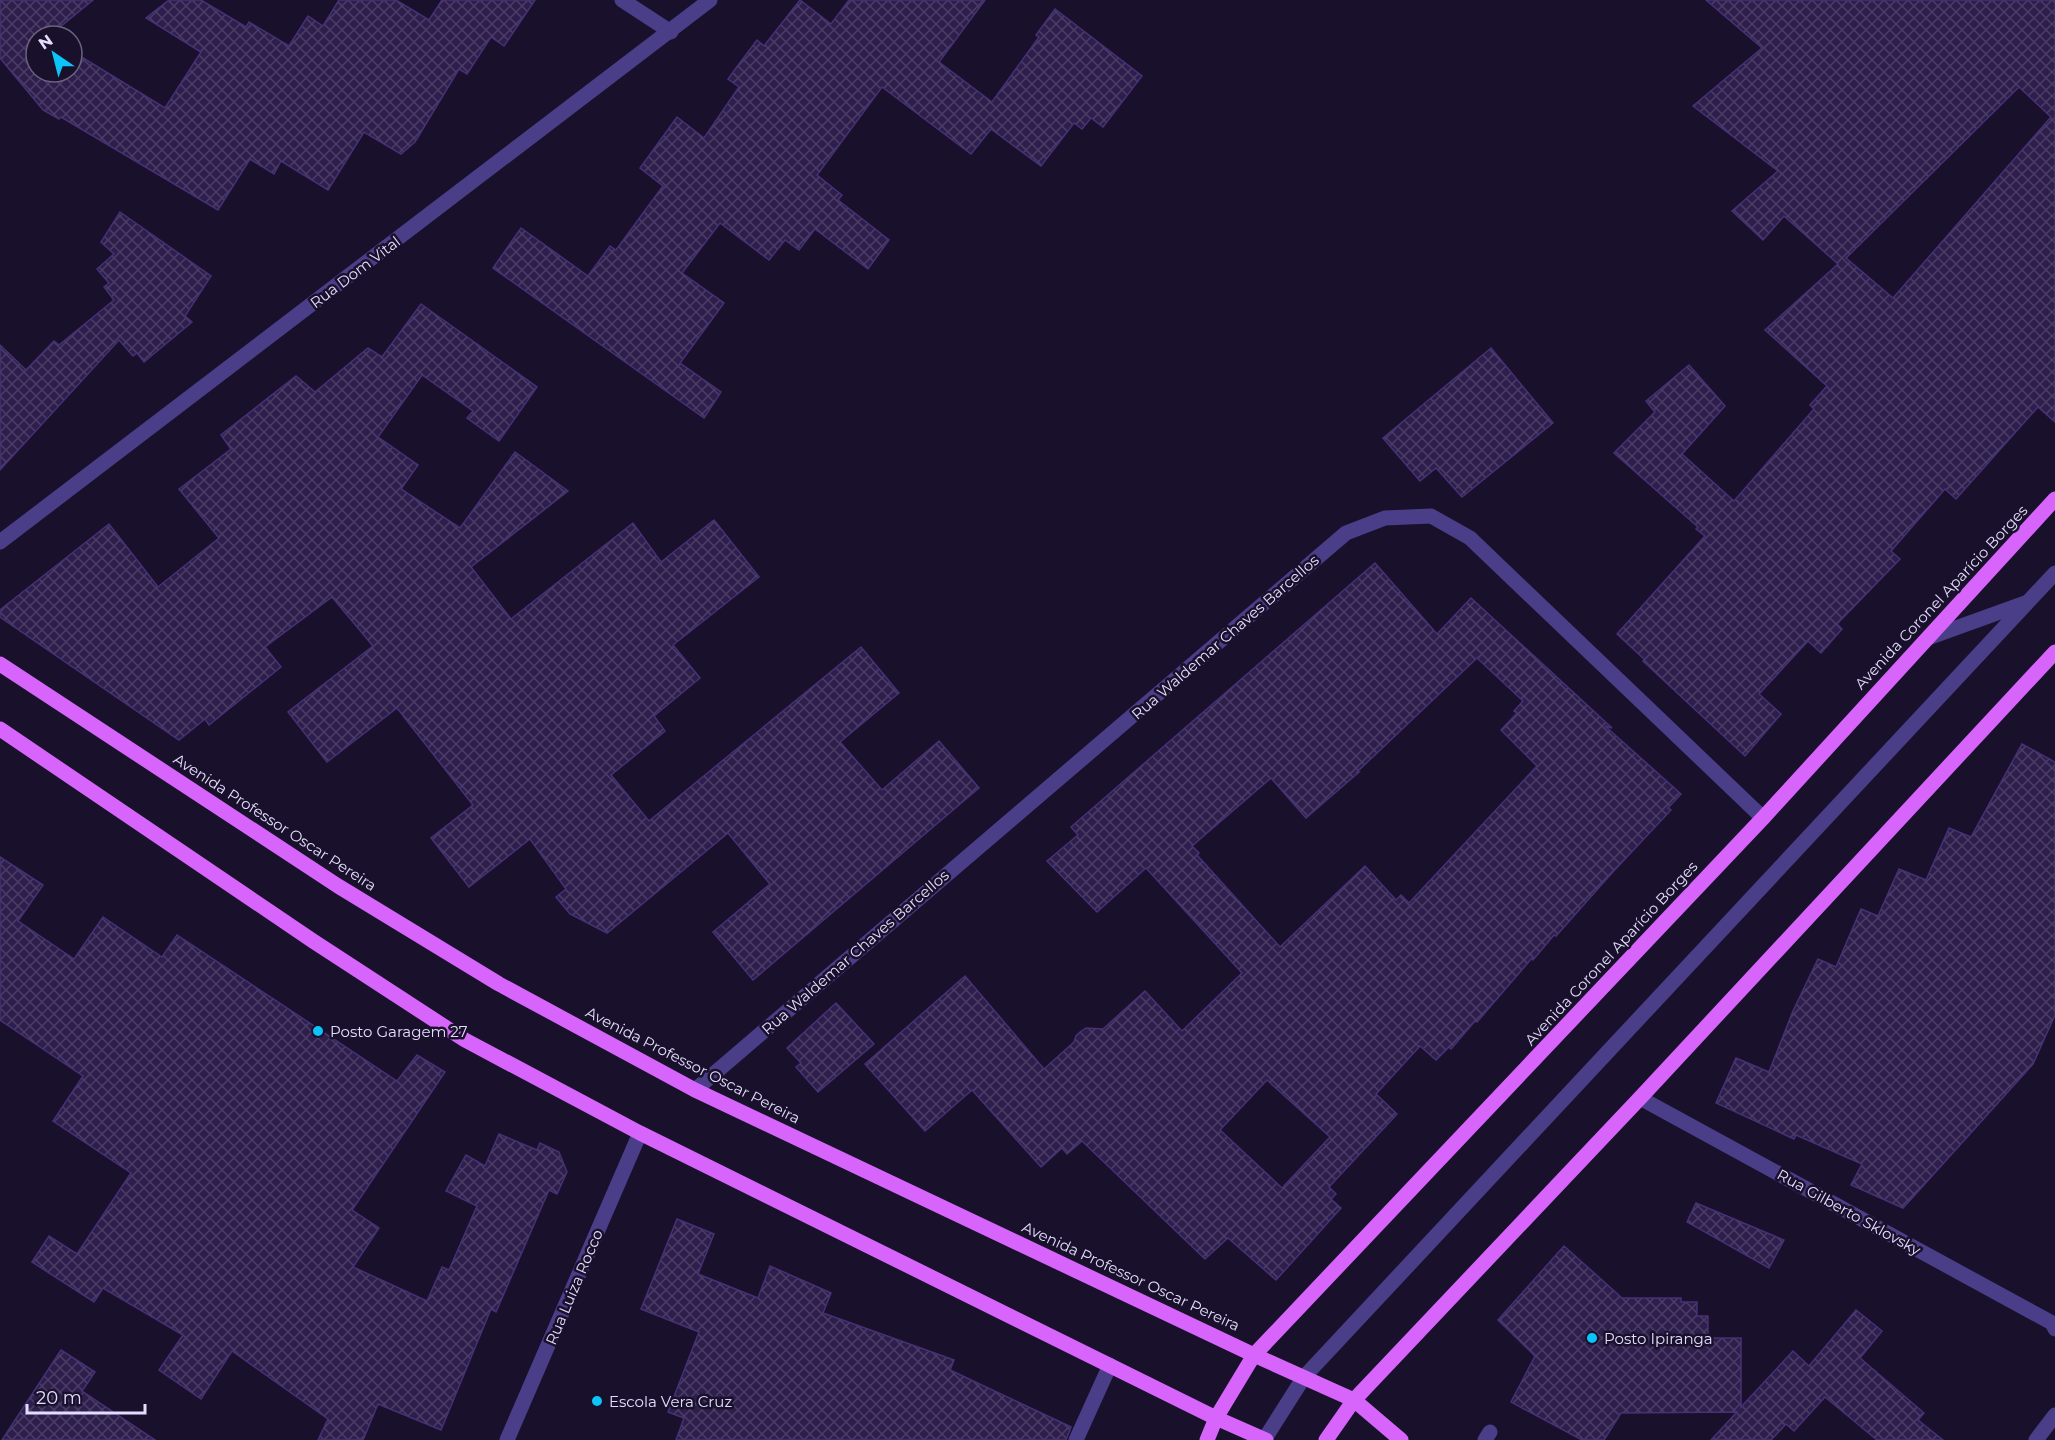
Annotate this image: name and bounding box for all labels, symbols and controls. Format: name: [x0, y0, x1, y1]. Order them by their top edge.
north arrow: [24, 24, 84, 84]
text: N: [35, 31, 56, 54]
street label: Rua Dom Vital: [306, 232, 404, 312]
street label: Avenida Coronel Aparício Borges: [1850, 501, 2032, 693]
street label: Rua Waldemar Chaves Barcellos: [1127, 550, 1323, 724]
street label: Avenida Professor Oscar Pereira: [170, 749, 380, 895]
street label: Avenida Coronel Aparício Borges: [1520, 857, 1702, 1049]
street label: Rua Waldemar Chaves Barcellos: [757, 865, 953, 1039]
street label: Avenida Professor Oscar Pereira: [583, 1002, 803, 1128]
place label: Posto Garagem 27: [330, 1022, 468, 1041]
marker: Posto Garagem 27: [311, 1024, 325, 1038]
street label: Rua Gilberto Sklovsky: [1774, 1165, 1925, 1260]
street label: Avenida Professor Oscar Pereira: [1019, 1217, 1243, 1335]
street label: Rua Luiza Rocco: [541, 1227, 607, 1347]
place label: Posto Ipiranga: [1604, 1329, 1713, 1348]
marker: Posto Ipiranga: [1585, 1331, 1599, 1345]
scale bar: [27, 1377, 146, 1415]
text: 20 m: [36, 1387, 82, 1409]
place label: Escola Vera Cruz: [609, 1392, 732, 1411]
marker: Escola Vera Cruz: [590, 1394, 604, 1408]

